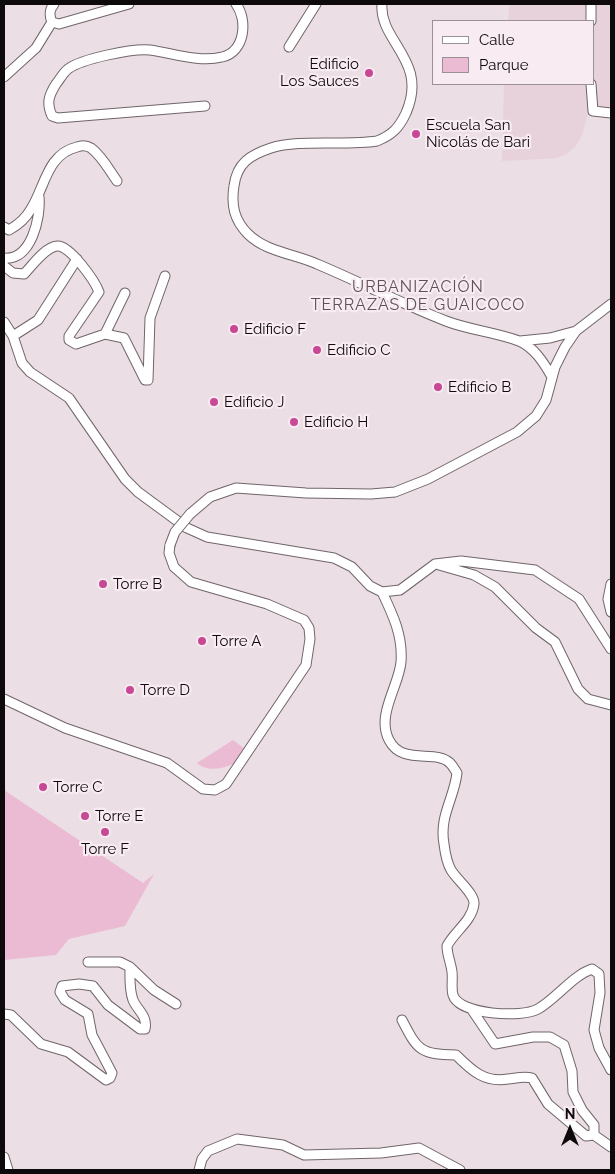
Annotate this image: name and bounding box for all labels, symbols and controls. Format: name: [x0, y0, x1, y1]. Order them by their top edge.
legend: [432, 20, 595, 85]
text: Calle: [479, 31, 514, 49]
place label: Edificio Los Sauces: [280, 55, 359, 90]
text: Parque: [479, 56, 528, 74]
marker: Edificio Los Sauces: [363, 67, 375, 79]
place label: Escuela San Nicolás de Bari: [426, 116, 530, 151]
marker: Escuela San Nicolás de Bari: [410, 128, 422, 140]
district label: URBANIZACIÓN TERRAZAS DE GUAICOCO: [308, 277, 528, 315]
place label: Edificio F: [244, 320, 306, 338]
marker: Edificio F: [228, 323, 240, 335]
place label: Edificio C: [327, 341, 391, 359]
marker: Edificio C: [311, 344, 323, 356]
place label: Edificio B: [448, 378, 511, 396]
marker: Edificio B: [432, 381, 444, 393]
place label: Edificio J: [224, 393, 285, 411]
marker: Edificio J: [208, 396, 220, 408]
place label: Edificio H: [304, 413, 368, 431]
marker: Edificio H: [288, 416, 300, 428]
place label: Torre B: [113, 575, 162, 593]
marker: Torre B: [97, 578, 109, 590]
place label: Torre A: [212, 632, 261, 650]
marker: Torre A: [196, 635, 208, 647]
place label: Torre D: [140, 681, 190, 699]
marker: Torre D: [124, 684, 136, 696]
place label: Torre C: [53, 778, 103, 796]
marker: Torre C: [37, 781, 49, 793]
place label: Torre E: [95, 807, 143, 825]
marker: Torre E: [79, 810, 91, 822]
marker: Torre F: [99, 826, 111, 838]
place label: Torre F: [81, 840, 129, 858]
north arrow: [545, 1104, 595, 1154]
text: N: [565, 1106, 575, 1122]

